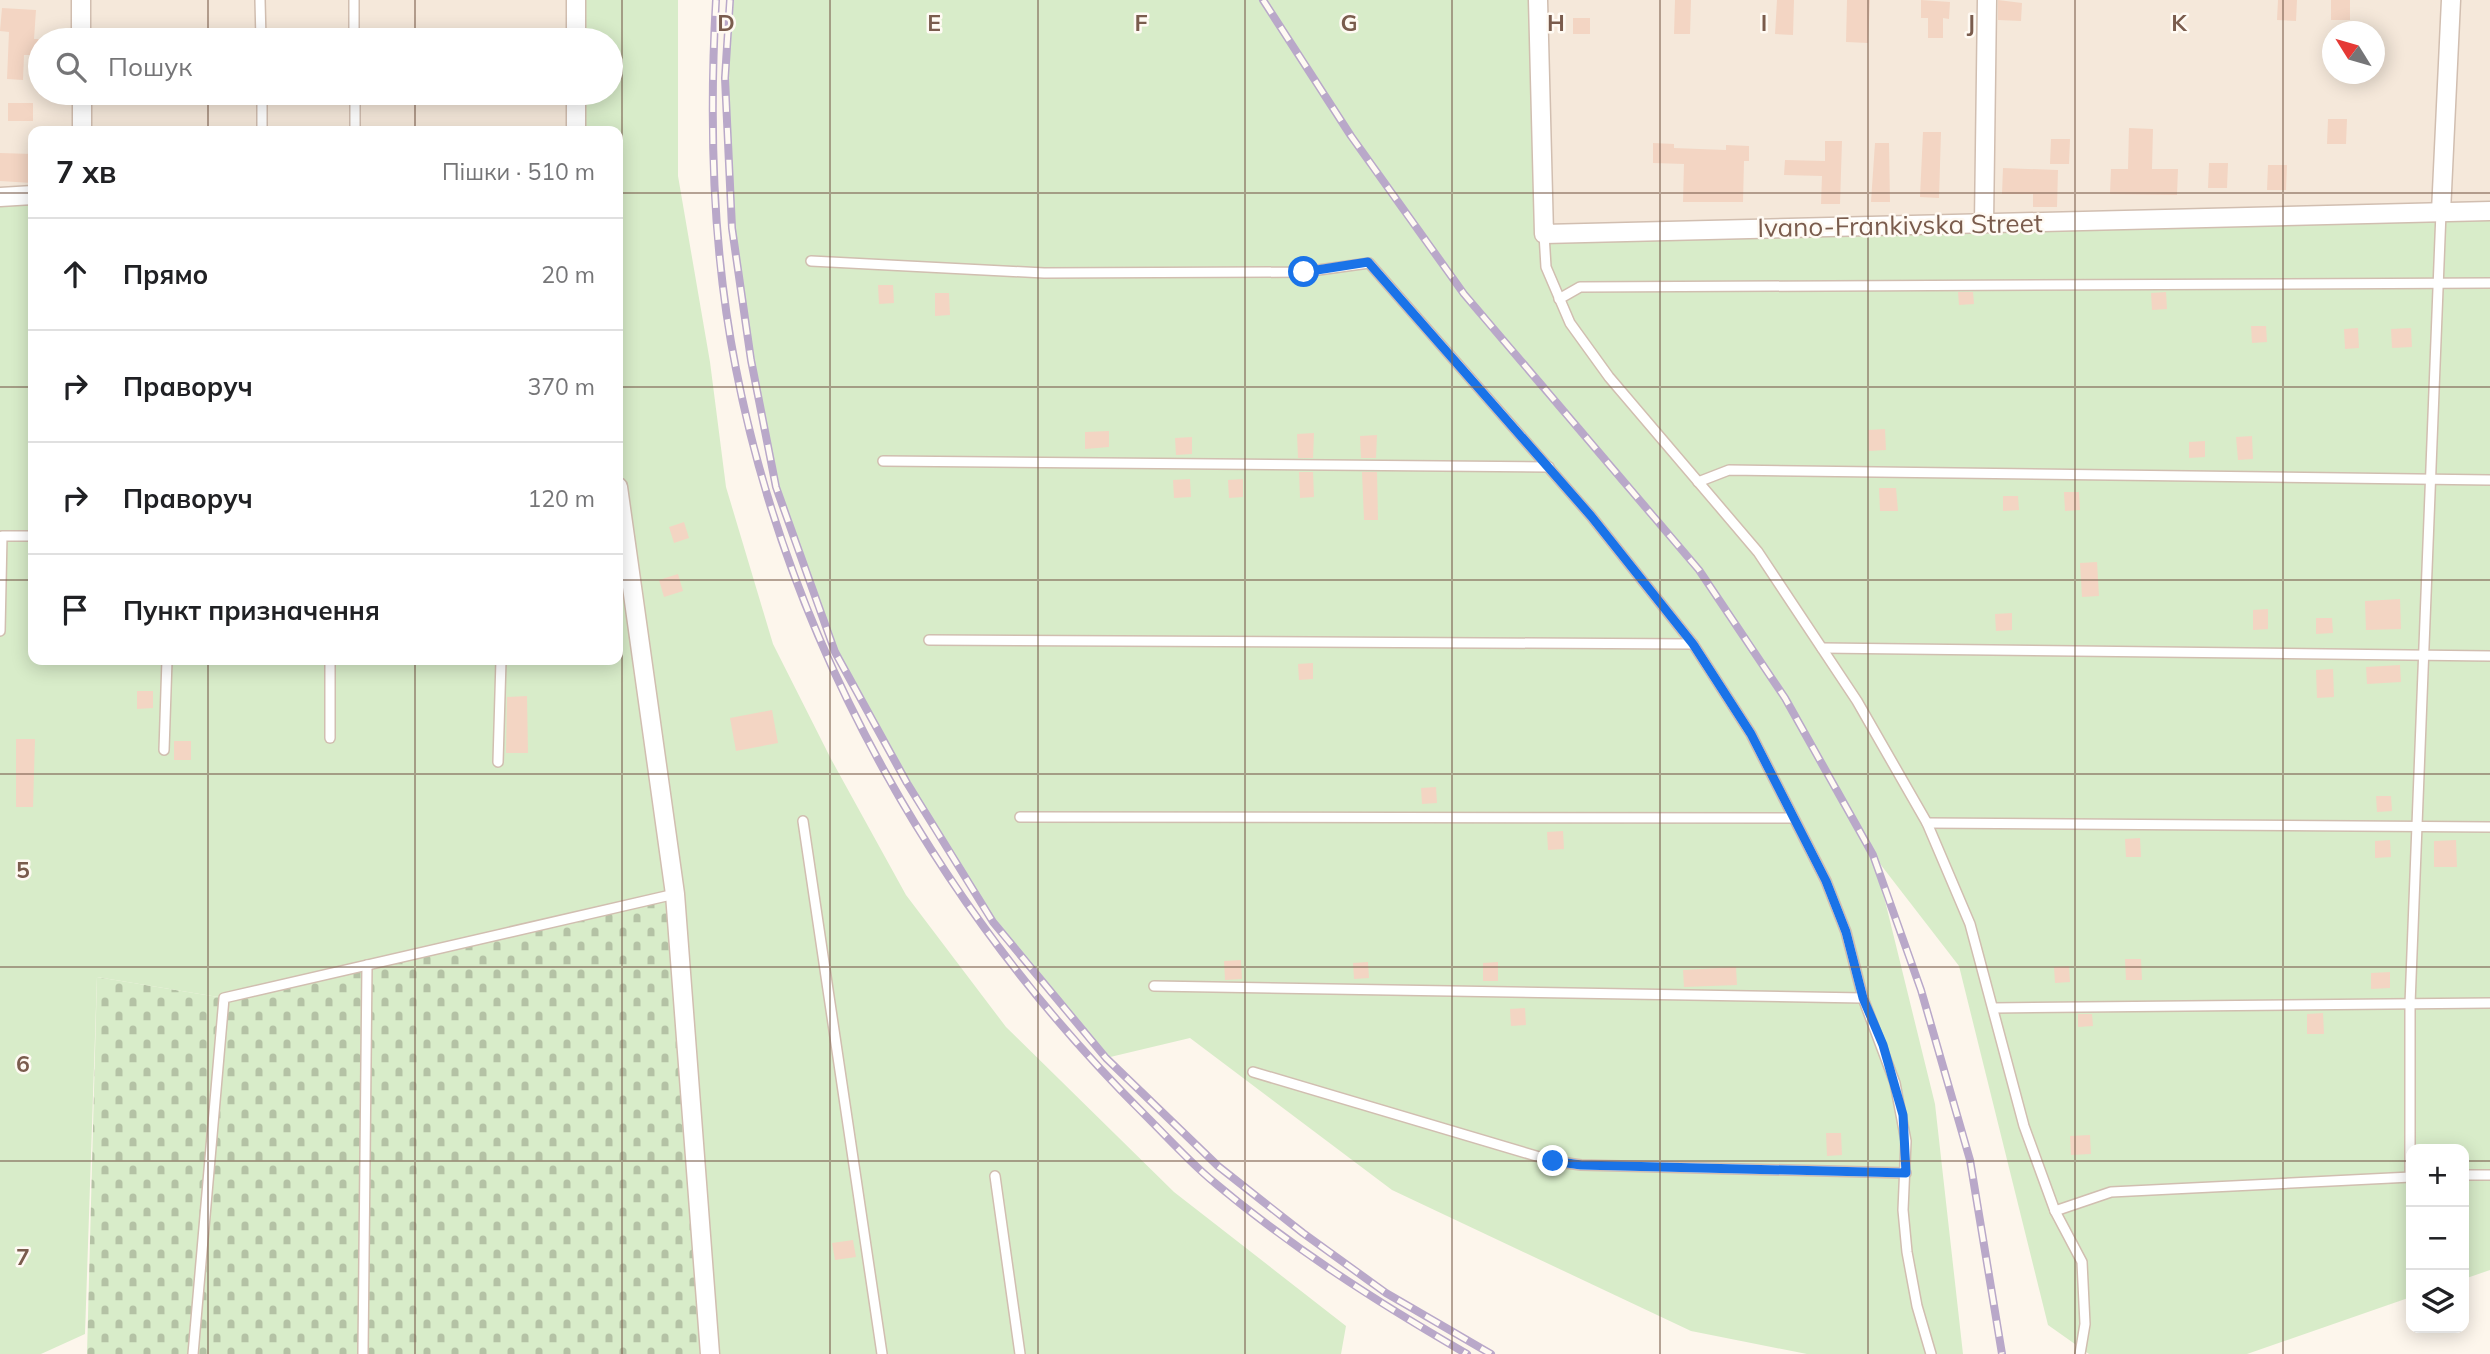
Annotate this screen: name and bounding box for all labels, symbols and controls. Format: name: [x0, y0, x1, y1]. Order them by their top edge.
text: D: [717, 8, 735, 37]
text: E: [927, 8, 941, 37]
text: F: [1134, 8, 1148, 37]
text: G: [1340, 8, 1358, 37]
text: H: [1547, 8, 1565, 37]
text: I: [1761, 8, 1767, 37]
text: J: [1967, 8, 1975, 37]
text: K: [2171, 8, 2188, 37]
north arrow: [2322, 21, 2385, 84]
search box: [28, 28, 623, 105]
icon: search: [52, 48, 90, 86]
text: Пошук: [108, 50, 192, 83]
text: 7 хв: [56, 153, 116, 191]
text: Пішки · 510 m: [442, 157, 595, 186]
street label: Ivano-Frankivska Street: [1757, 206, 2043, 244]
icon: ahead: [56, 255, 94, 293]
route start: [1288, 256, 1319, 287]
text: Прямо: [123, 258, 208, 291]
text: 20 m: [541, 260, 595, 289]
icon: right: [56, 367, 94, 405]
text: Праворуч: [123, 370, 253, 403]
text: 370 m: [527, 372, 595, 401]
icon: right: [56, 479, 94, 517]
text: Праворуч: [123, 482, 253, 515]
text: 120 m: [527, 484, 595, 513]
icon: arrive: [56, 591, 94, 629]
text: Пункт призначення: [123, 594, 380, 627]
text: 5: [16, 855, 30, 884]
text: 6: [16, 1049, 30, 1078]
map controls: [2406, 1144, 2469, 1333]
button: +: [2406, 1144, 2469, 1207]
route end: [1537, 1145, 1568, 1176]
button: −: [2406, 1207, 2469, 1270]
text: 7: [16, 1242, 30, 1271]
button: layers: [2406, 1270, 2469, 1333]

